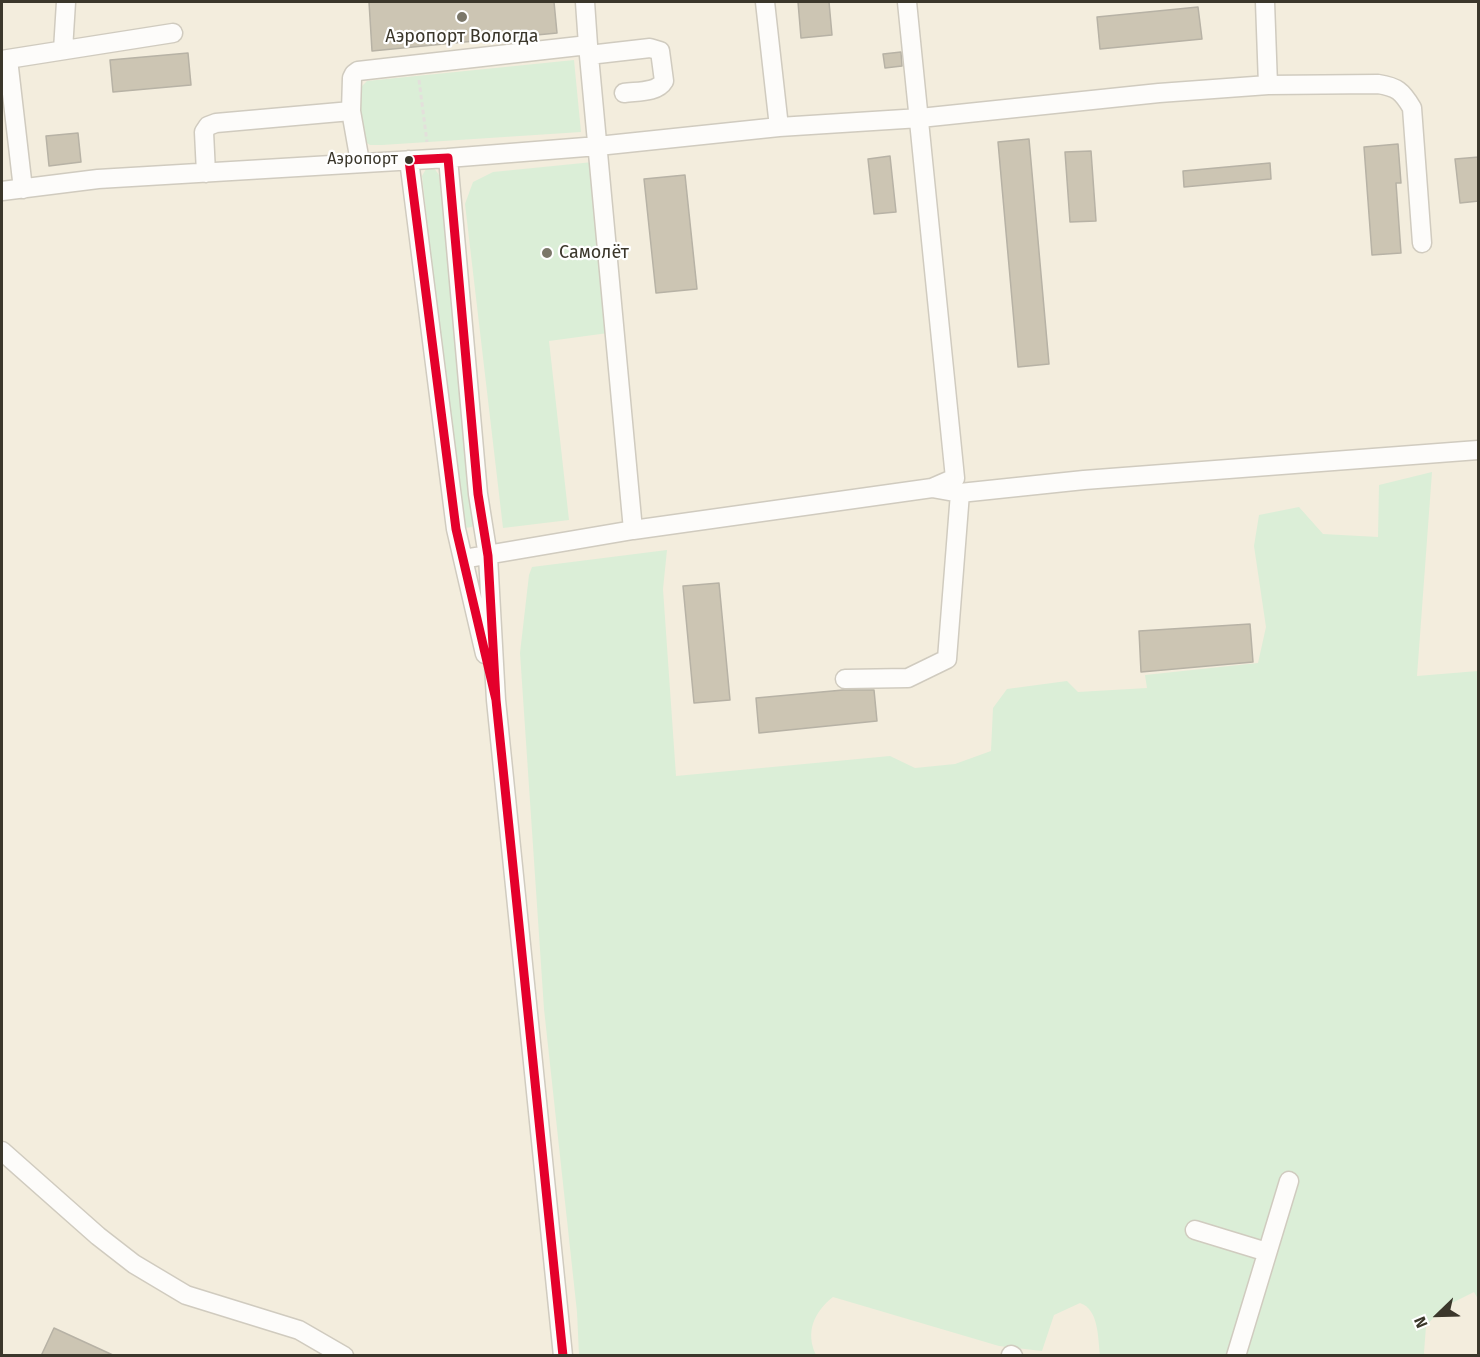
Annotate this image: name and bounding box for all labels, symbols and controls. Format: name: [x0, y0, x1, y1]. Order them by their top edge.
marker: Аэропорт Вологда: [455, 10, 469, 24]
place label: Аэропорт Вологда: [385, 26, 539, 48]
place label: Аэропорт: [327, 150, 398, 170]
marker: Аэропорт: [403, 154, 415, 166]
place label: Самолёт: [559, 242, 629, 264]
marker: Самолёт: [540, 246, 554, 260]
north arrow: [1408, 1285, 1468, 1345]
text: N: [1410, 1314, 1432, 1331]

